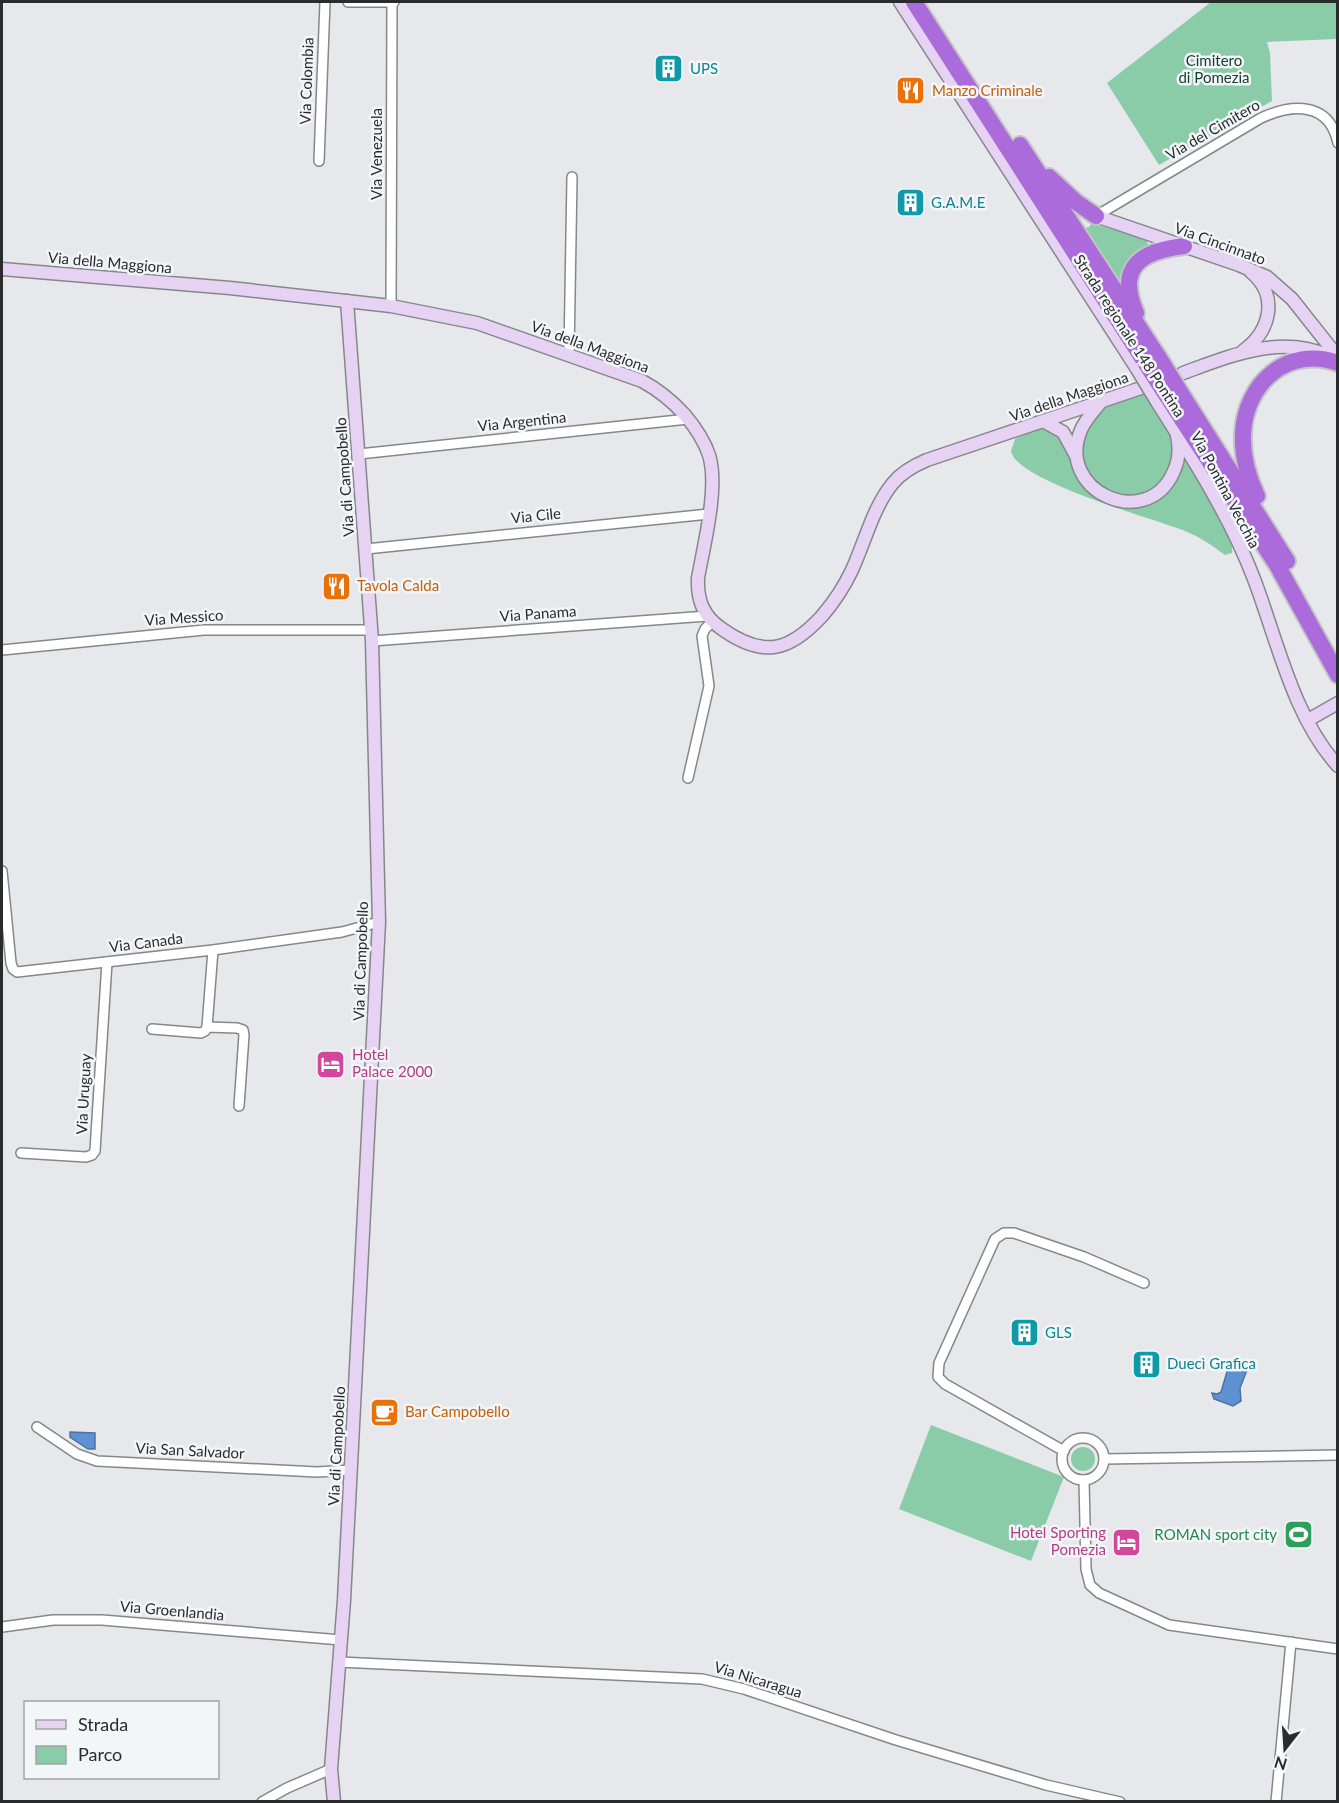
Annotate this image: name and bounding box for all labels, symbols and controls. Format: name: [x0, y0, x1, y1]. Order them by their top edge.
street label: Via Colombia: [295, 37, 317, 125]
park label: Cimitero di Pomezia: [1178, 51, 1250, 86]
building icon: UPS: [653, 53, 685, 85]
place label: UPS: [690, 59, 718, 77]
restaurant icon: Manzo Criminale: [895, 75, 927, 107]
place label: Manzo Criminale: [932, 81, 1043, 99]
street label: Via del Cimitero: [1162, 95, 1263, 163]
street label: Via Venezuela: [367, 108, 385, 200]
building icon: G.A.M.E: [894, 187, 926, 219]
place label: G.A.M.E: [931, 193, 985, 211]
street label: Via Cincinnato: [1172, 218, 1268, 268]
street label: Via della Maggiona: [47, 248, 173, 276]
street label: Strada regionale 148 Pontina: [1071, 251, 1189, 420]
street label: Via della Maggiona: [529, 316, 652, 376]
street label: Via della Maggiona: [1007, 367, 1130, 425]
street label: Via Argentina: [477, 407, 567, 435]
street label: Via di Campobello: [331, 417, 357, 537]
street label: Via Pontina Vecchia: [1188, 428, 1264, 551]
street label: Via Cile: [510, 503, 562, 527]
restaurant icon: Tavola Calda: [320, 570, 352, 602]
place label: Tavola Calda: [357, 576, 439, 594]
street label: Via Panama: [499, 601, 577, 625]
street label: Via Messico: [144, 605, 224, 629]
street label: Via di Campobello: [349, 901, 371, 1021]
street label: Via Canada: [108, 929, 184, 955]
place label: Hotel Palace 2000: [352, 1045, 433, 1080]
hotel icon: Hotel Palace 2000: [315, 1048, 347, 1080]
street label: Via Uruguay: [72, 1053, 94, 1135]
building icon: GLS: [1008, 1317, 1040, 1349]
place label: GLS: [1045, 1323, 1072, 1341]
building icon: Duecì Grafica: [1130, 1348, 1162, 1380]
place label: Duecì Grafica: [1167, 1354, 1256, 1372]
street label: Via di Campobello: [324, 1386, 348, 1506]
cafe icon: Bar Campobello: [368, 1396, 400, 1428]
place label: Bar Campobello: [405, 1402, 510, 1420]
street label: Via San Salvador: [135, 1438, 246, 1462]
sports icon: ROMAN sport city: [1282, 1519, 1314, 1551]
place label: Hotel Sporting Pomezia: [1010, 1523, 1106, 1558]
place label: ROMAN sport city: [1154, 1525, 1277, 1543]
hotel icon: Hotel Sporting Pomezia: [1111, 1526, 1143, 1558]
street label: Via Groenlandia: [119, 1596, 225, 1624]
street label: Via Nicaragua: [712, 1657, 804, 1701]
legend: [24, 1701, 219, 1779]
text: Strada: [78, 1713, 128, 1735]
north arrow: [1255, 1719, 1315, 1779]
text: Parco: [78, 1743, 122, 1765]
text: N: [1272, 1753, 1289, 1775]

